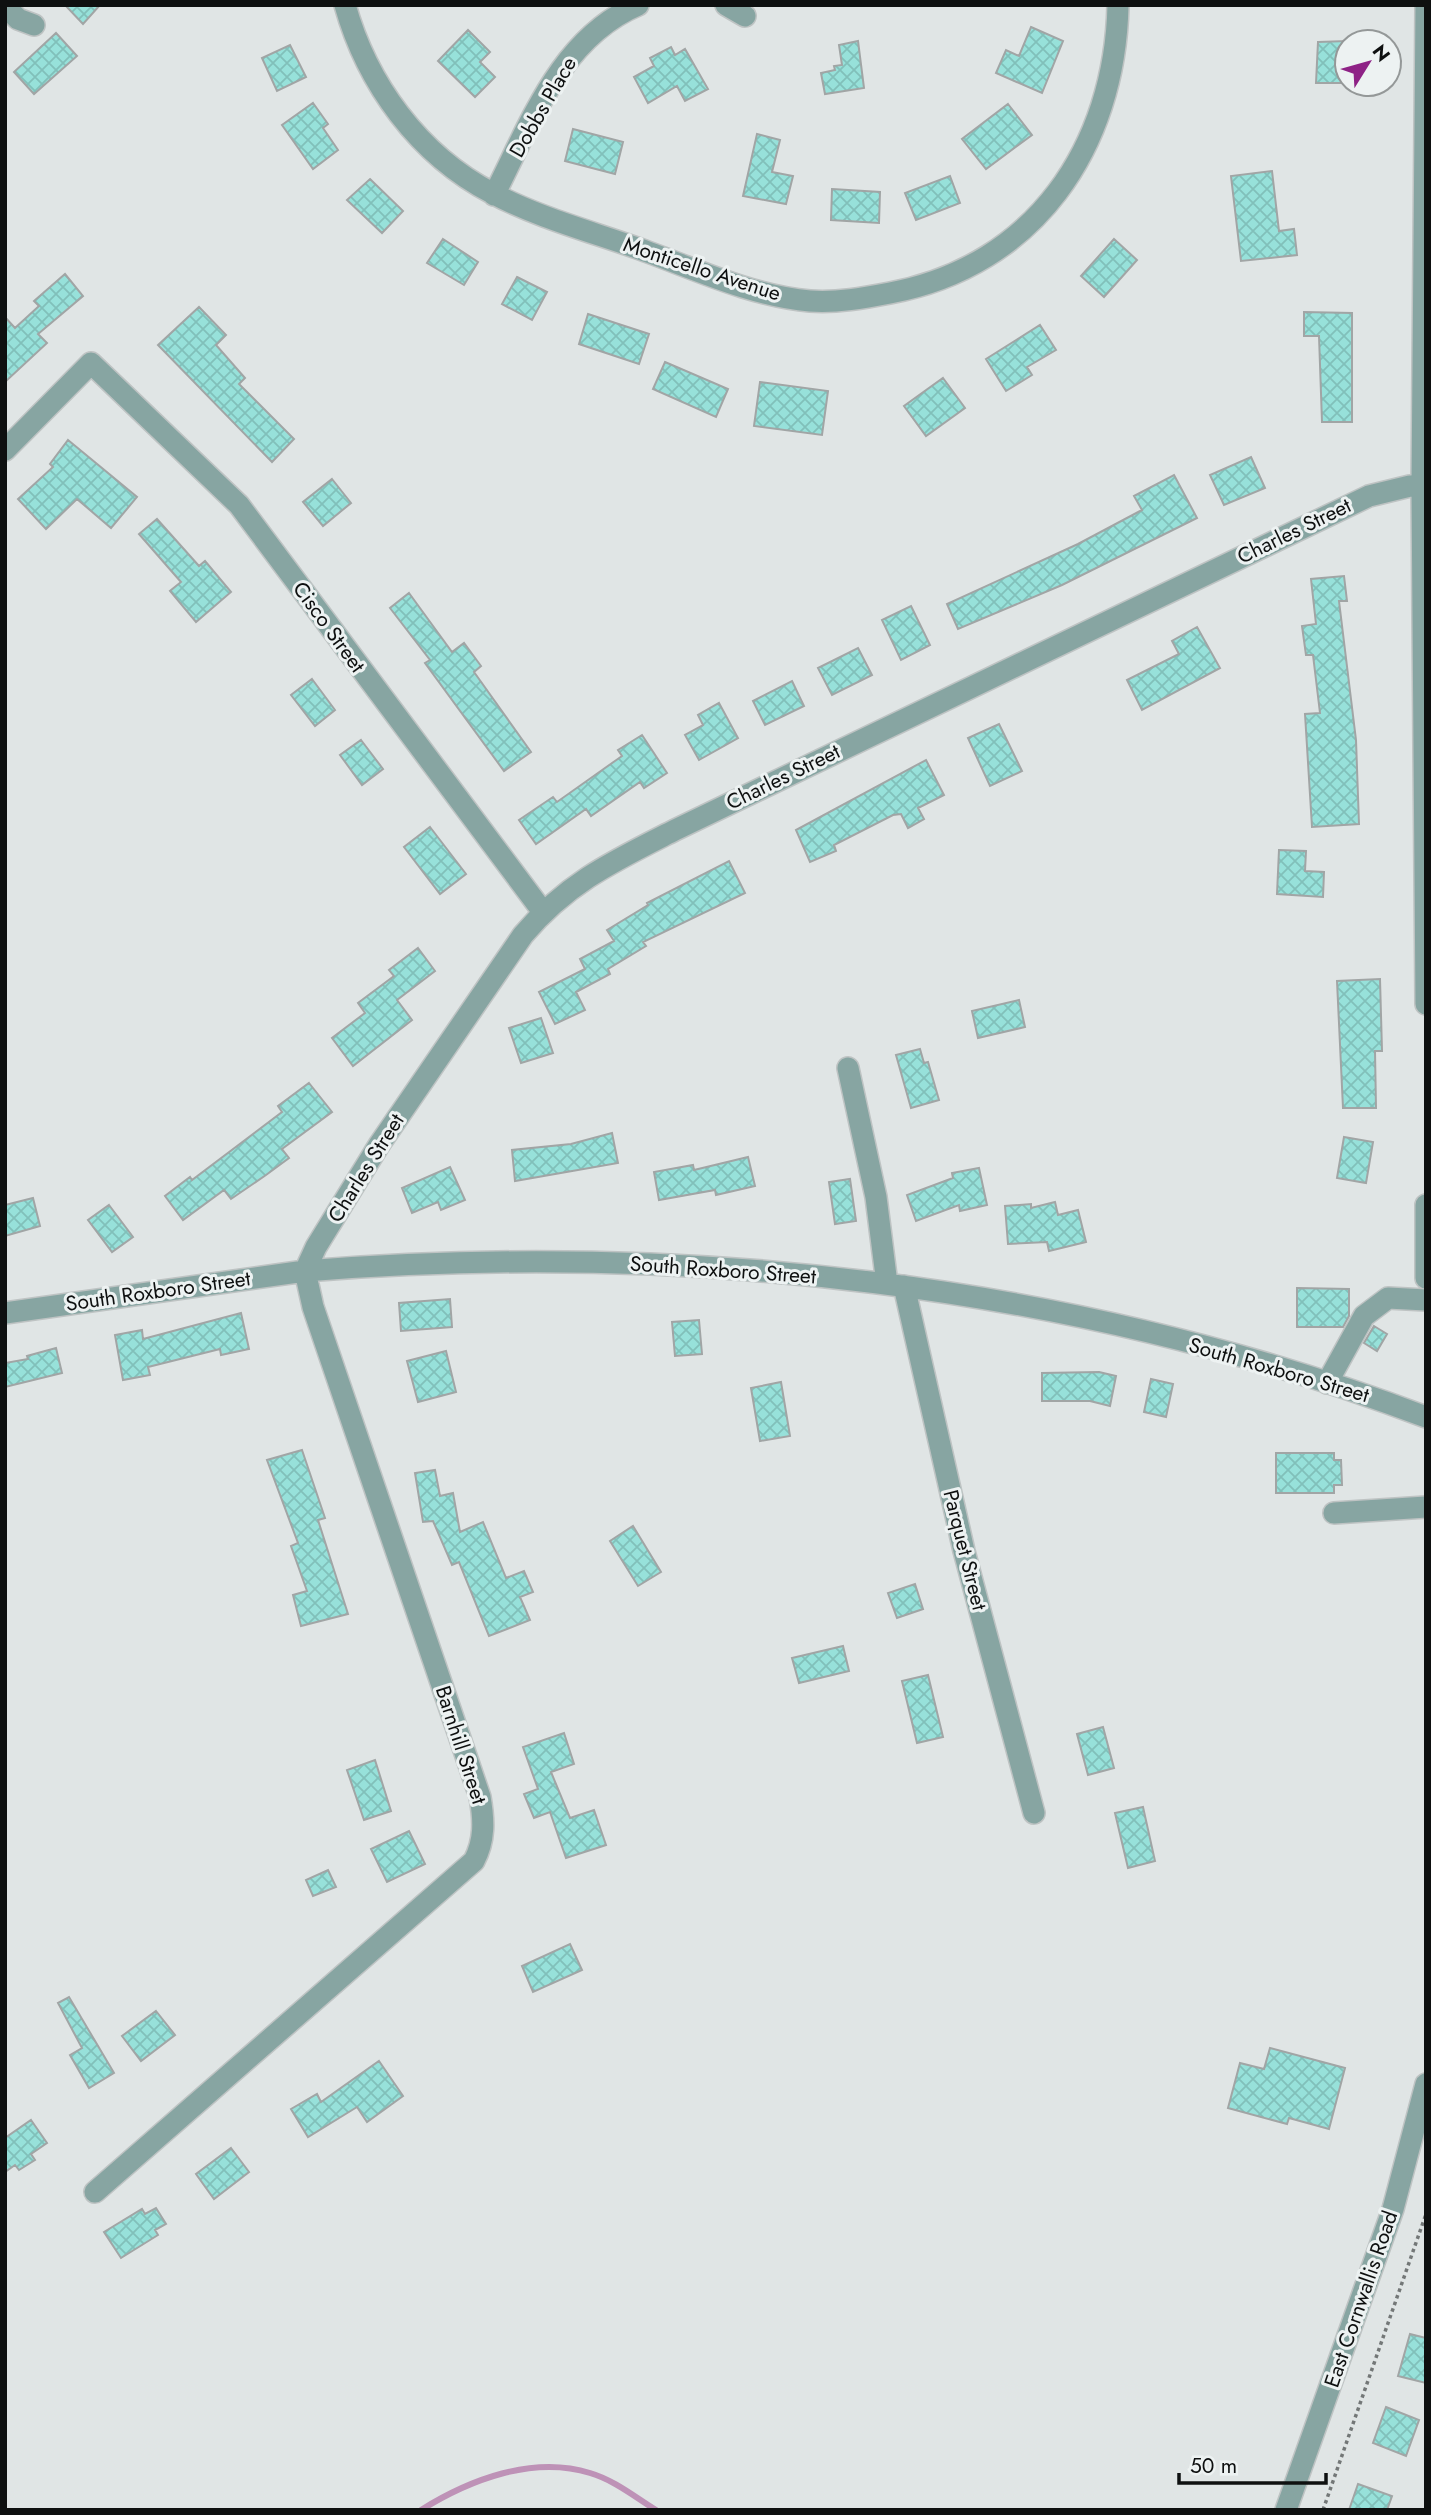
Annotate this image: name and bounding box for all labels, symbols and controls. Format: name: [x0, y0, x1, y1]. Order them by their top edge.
north arrow: [1333, 28, 1403, 98]
text: N: [1366, 39, 1397, 67]
street label: Dobbs Place: [502, 51, 584, 163]
street label: Monticello Avenue: [620, 229, 785, 309]
street label: Charles Street: [1232, 491, 1356, 571]
street label: Cisco Street: [286, 575, 372, 679]
street label: Charles Street: [721, 737, 845, 817]
street label: Charles Street: [321, 1108, 411, 1228]
street label: South Roxboro Street: [629, 1249, 817, 1291]
street label: South Roxboro Street: [64, 1263, 252, 1319]
street label: South Roxboro Street: [1185, 1330, 1373, 1410]
street label: Parquet Street: [936, 1487, 994, 1613]
street label: Barnhill Street: [428, 1682, 494, 1808]
street label: East Cornwallis Road: [1317, 2207, 1405, 2391]
scale bar: [1179, 2442, 1326, 2486]
text: 50 m: [1190, 2451, 1237, 2481]

